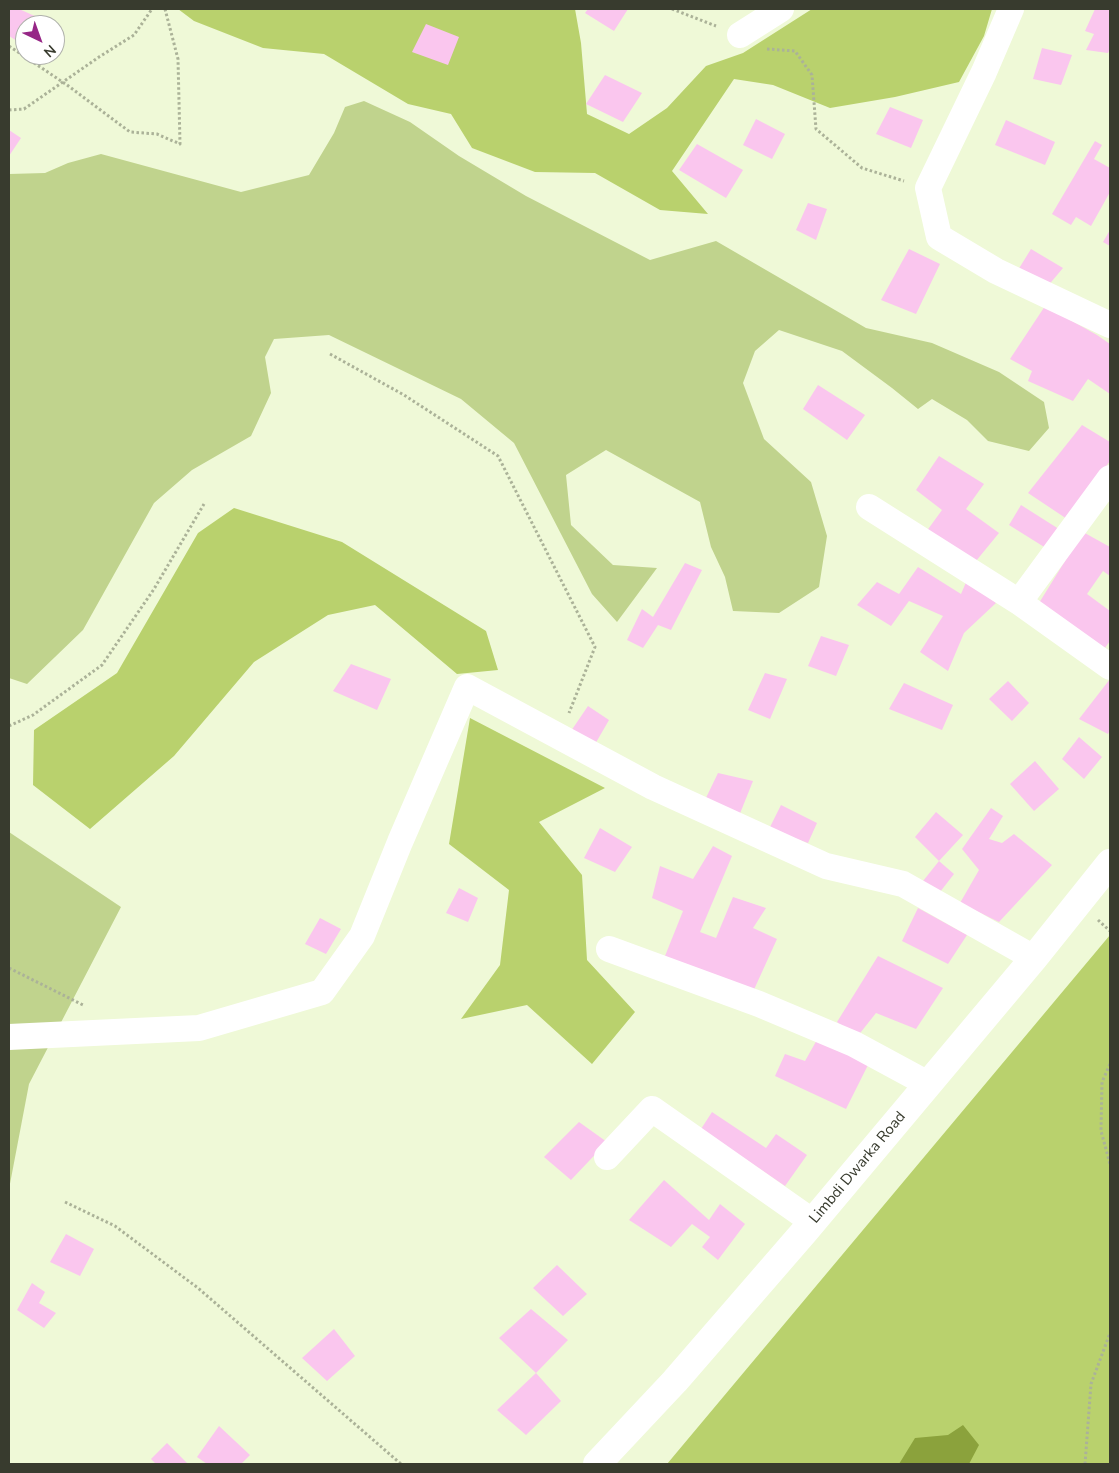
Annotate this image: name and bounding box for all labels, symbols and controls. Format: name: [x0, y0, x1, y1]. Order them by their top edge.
north arrow: [15, 15, 65, 65]
text: N: [39, 40, 60, 61]
street label: Limbdi Dwarka Road: [806, 1108, 910, 1228]

